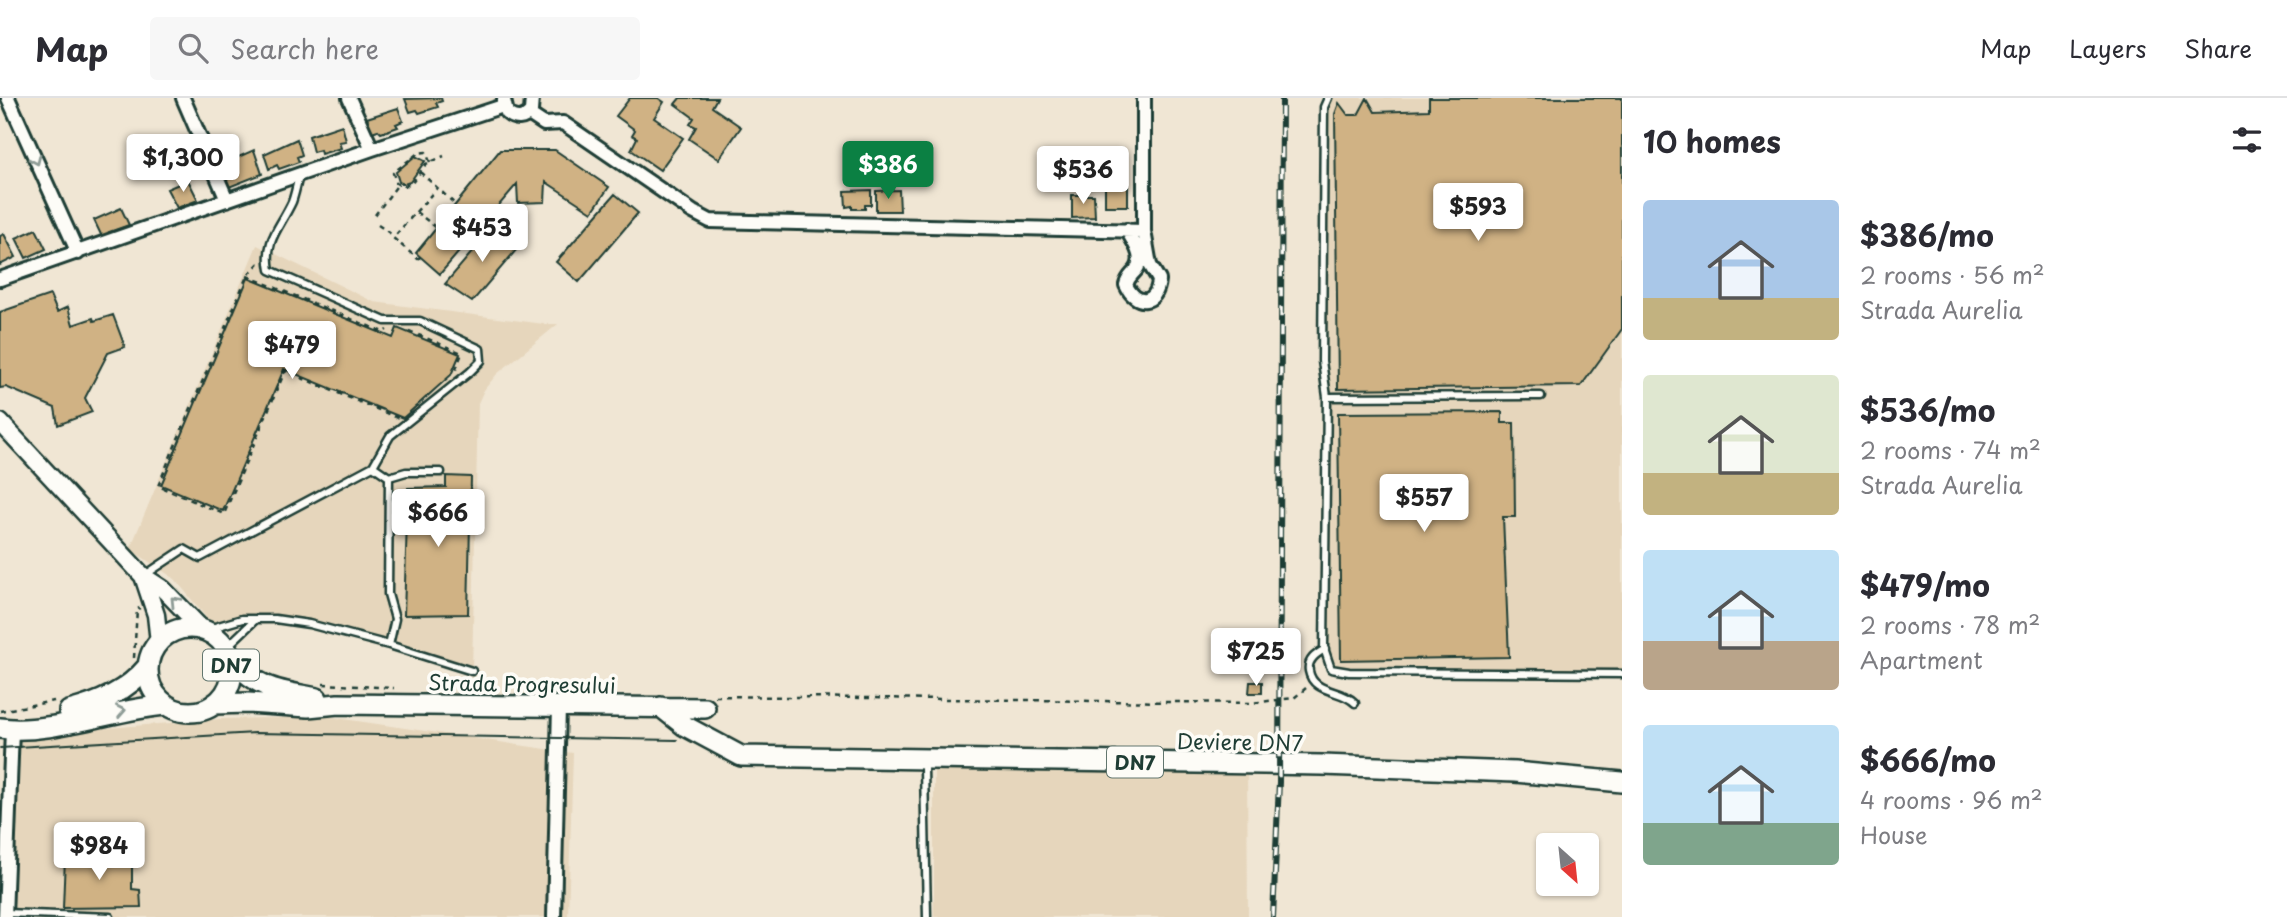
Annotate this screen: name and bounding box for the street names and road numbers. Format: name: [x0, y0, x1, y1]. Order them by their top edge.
road number: DN7: [203, 650, 259, 680]
street label: Strada Progresului: [428, 665, 616, 701]
street label: Deviere DN7: [1177, 724, 1304, 758]
road number: DN7: [1107, 747, 1163, 778]

